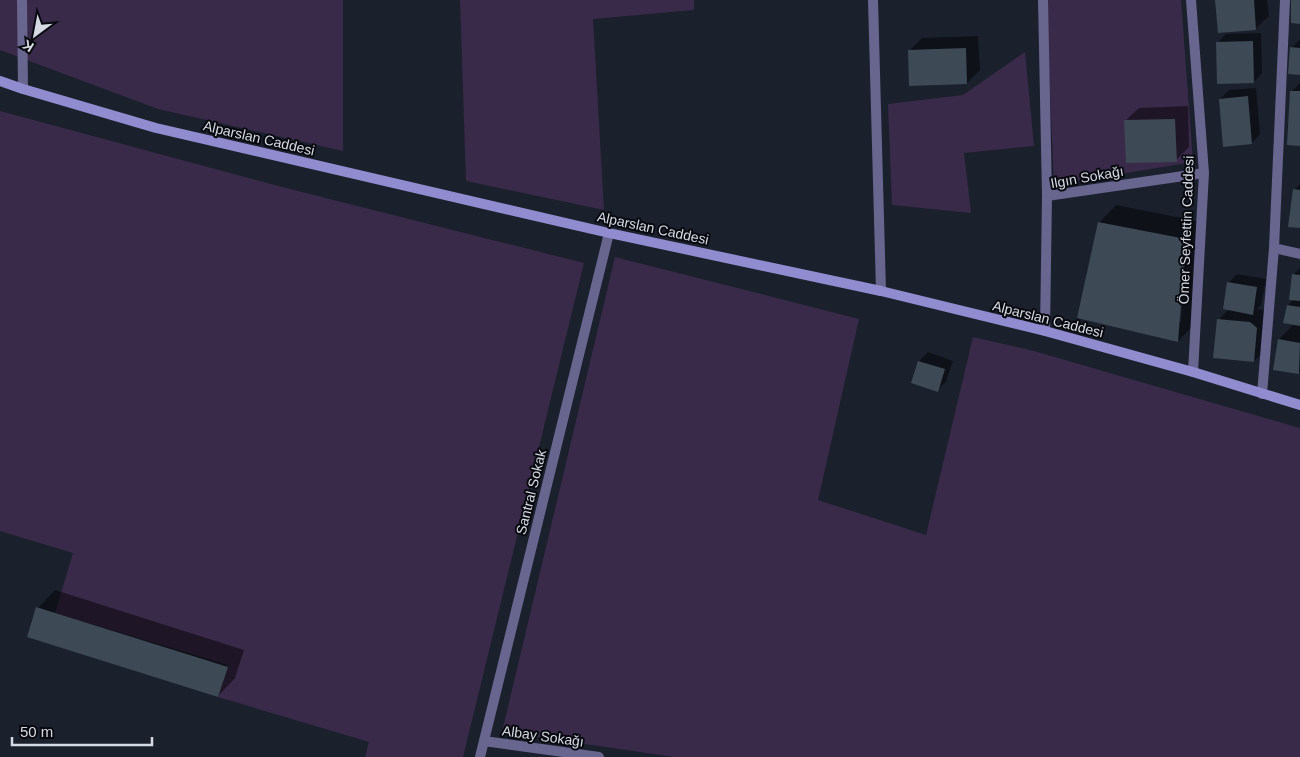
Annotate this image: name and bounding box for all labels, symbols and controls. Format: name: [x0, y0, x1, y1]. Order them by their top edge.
north arrow: [10, 10, 60, 60]
text: K: [20, 37, 37, 55]
street label: Alparslan Caddesi: [202, 117, 316, 159]
street label: Ömer Seyfettin Caddesi: [1174, 155, 1197, 305]
street label: Ilgın Sokağı: [1049, 163, 1125, 191]
street label: Alparslan Caddesi: [596, 208, 710, 248]
street label: Alparslan Caddesi: [991, 297, 1105, 341]
street label: Santral Sokak: [513, 447, 550, 536]
scale bar: [12, 714, 152, 746]
street label: Albay Sokağı: [501, 722, 585, 750]
text: 50 m: [20, 723, 53, 740]

